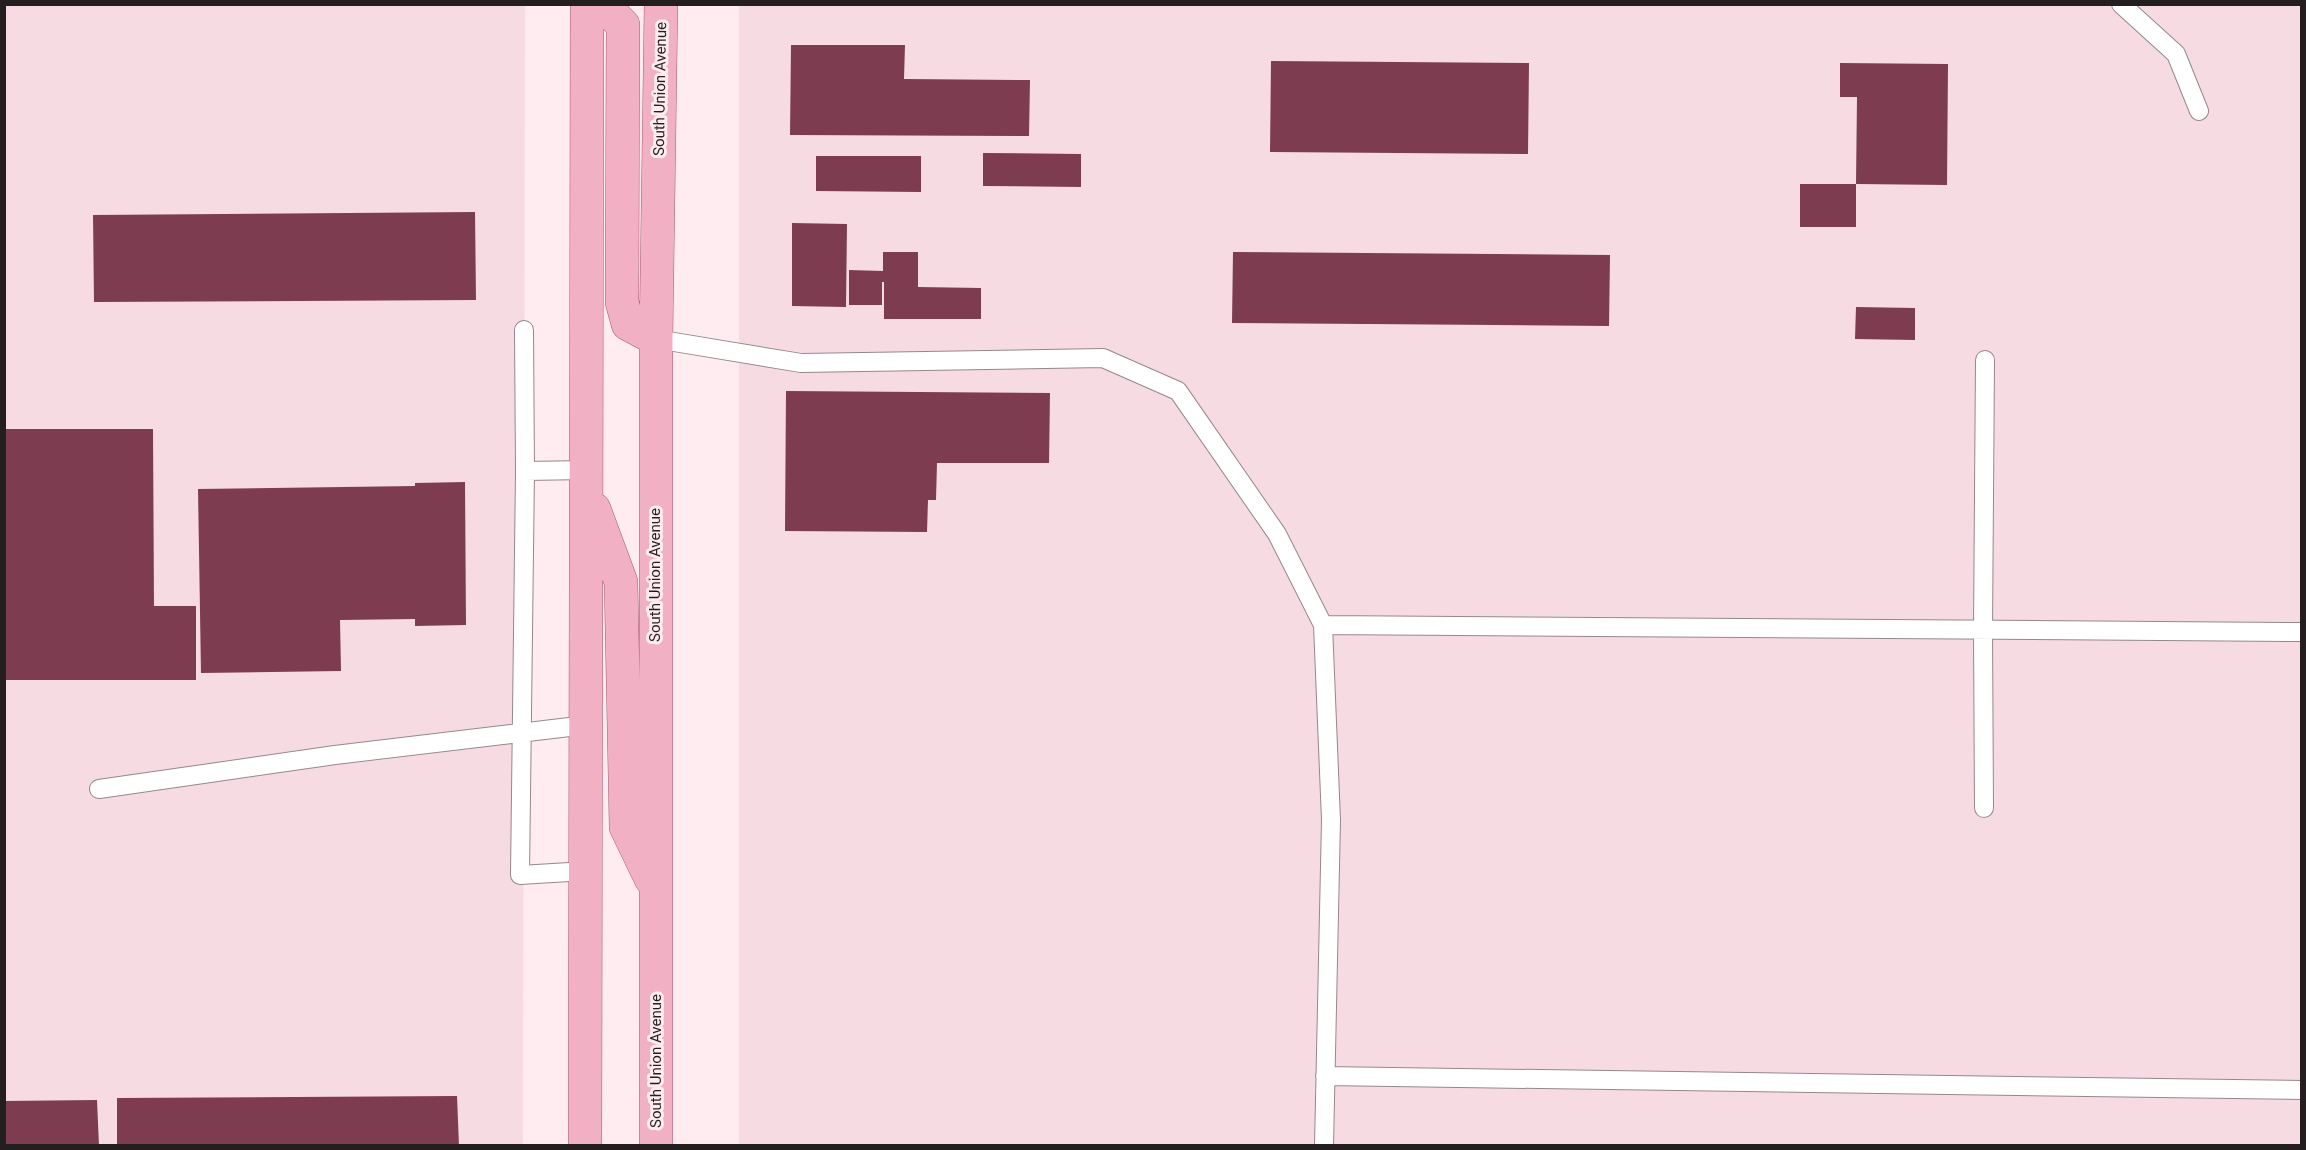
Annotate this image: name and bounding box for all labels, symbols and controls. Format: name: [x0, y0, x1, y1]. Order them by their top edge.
street label: South Union Avenue: [650, 22, 670, 156]
street label: South Union Avenue: [646, 508, 664, 642]
street label: South Union Avenue: [647, 994, 665, 1128]

